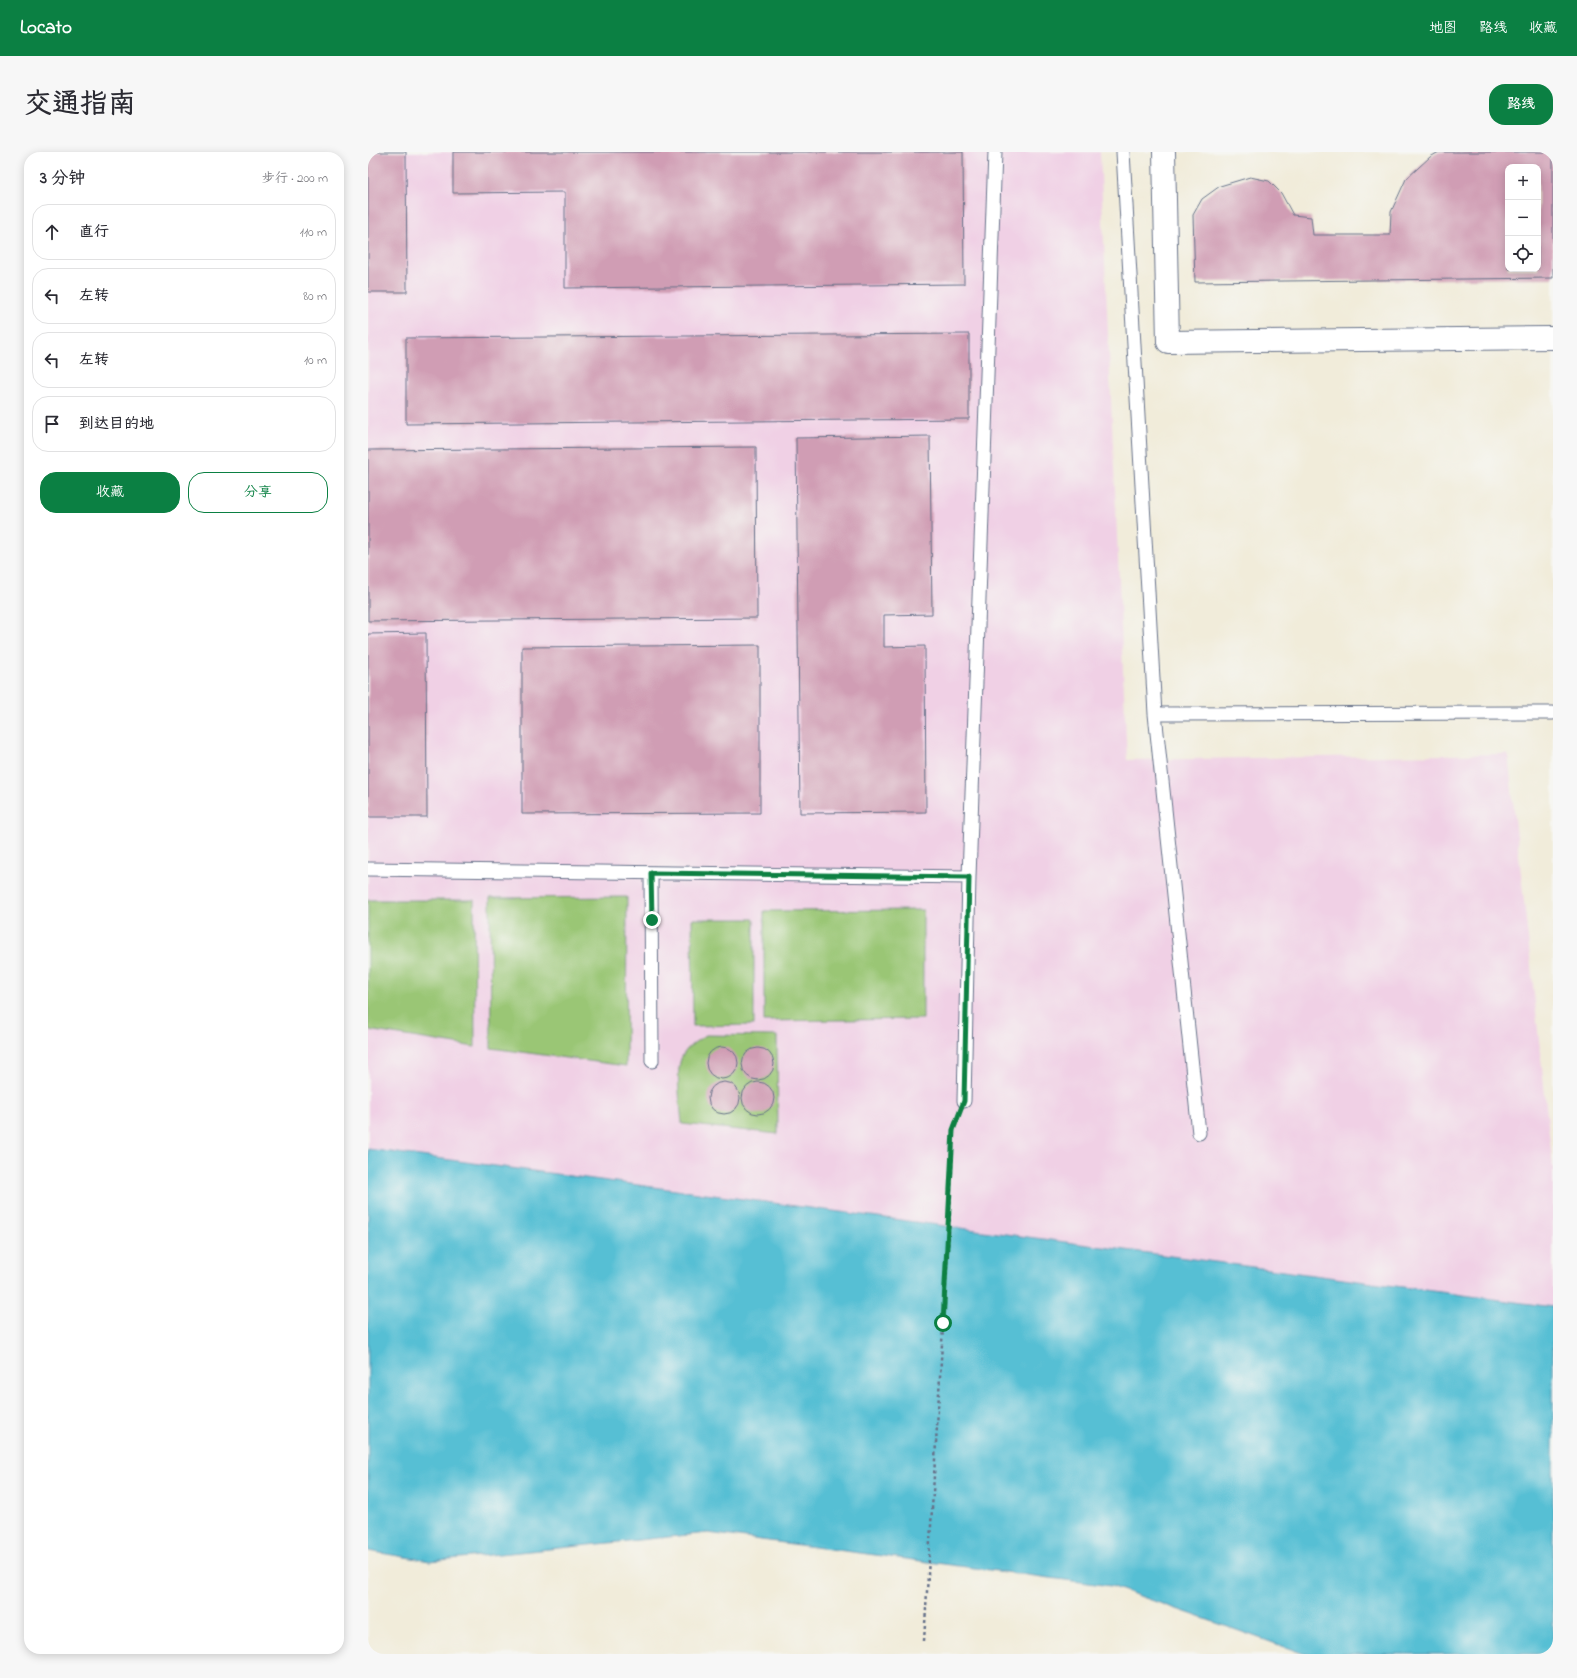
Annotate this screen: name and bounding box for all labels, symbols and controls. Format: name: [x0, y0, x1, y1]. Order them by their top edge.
text: Locato: [20, 15, 72, 42]
text: 地图: [1429, 18, 1457, 39]
text: 路线: [1479, 18, 1507, 39]
text: 收藏: [1529, 18, 1557, 39]
button: 路线: [1489, 84, 1553, 125]
text: 交通指南: [24, 85, 136, 126]
map controls: [1505, 164, 1541, 272]
button: +: [1505, 164, 1541, 200]
text: 3 分钟: [40, 166, 85, 191]
text: 步行 · 200 m: [262, 169, 328, 188]
button: −: [1505, 200, 1541, 236]
icon: ahead: [41, 221, 63, 243]
text: 直行: [79, 221, 109, 243]
text: 110 m: [300, 223, 327, 242]
button: locate: [1505, 236, 1541, 272]
icon: left: [41, 285, 63, 307]
text: 左转: [79, 285, 109, 307]
text: 80 m: [303, 287, 327, 306]
icon: left: [41, 349, 63, 371]
text: 左转: [79, 349, 109, 371]
text: 10 m: [304, 351, 327, 370]
icon: arrive: [41, 413, 63, 435]
text: 到达目的地: [79, 413, 154, 435]
button: 收藏: [40, 472, 180, 513]
button: 分享: [188, 472, 328, 513]
route end: [643, 911, 661, 929]
route start: [934, 1314, 952, 1332]

